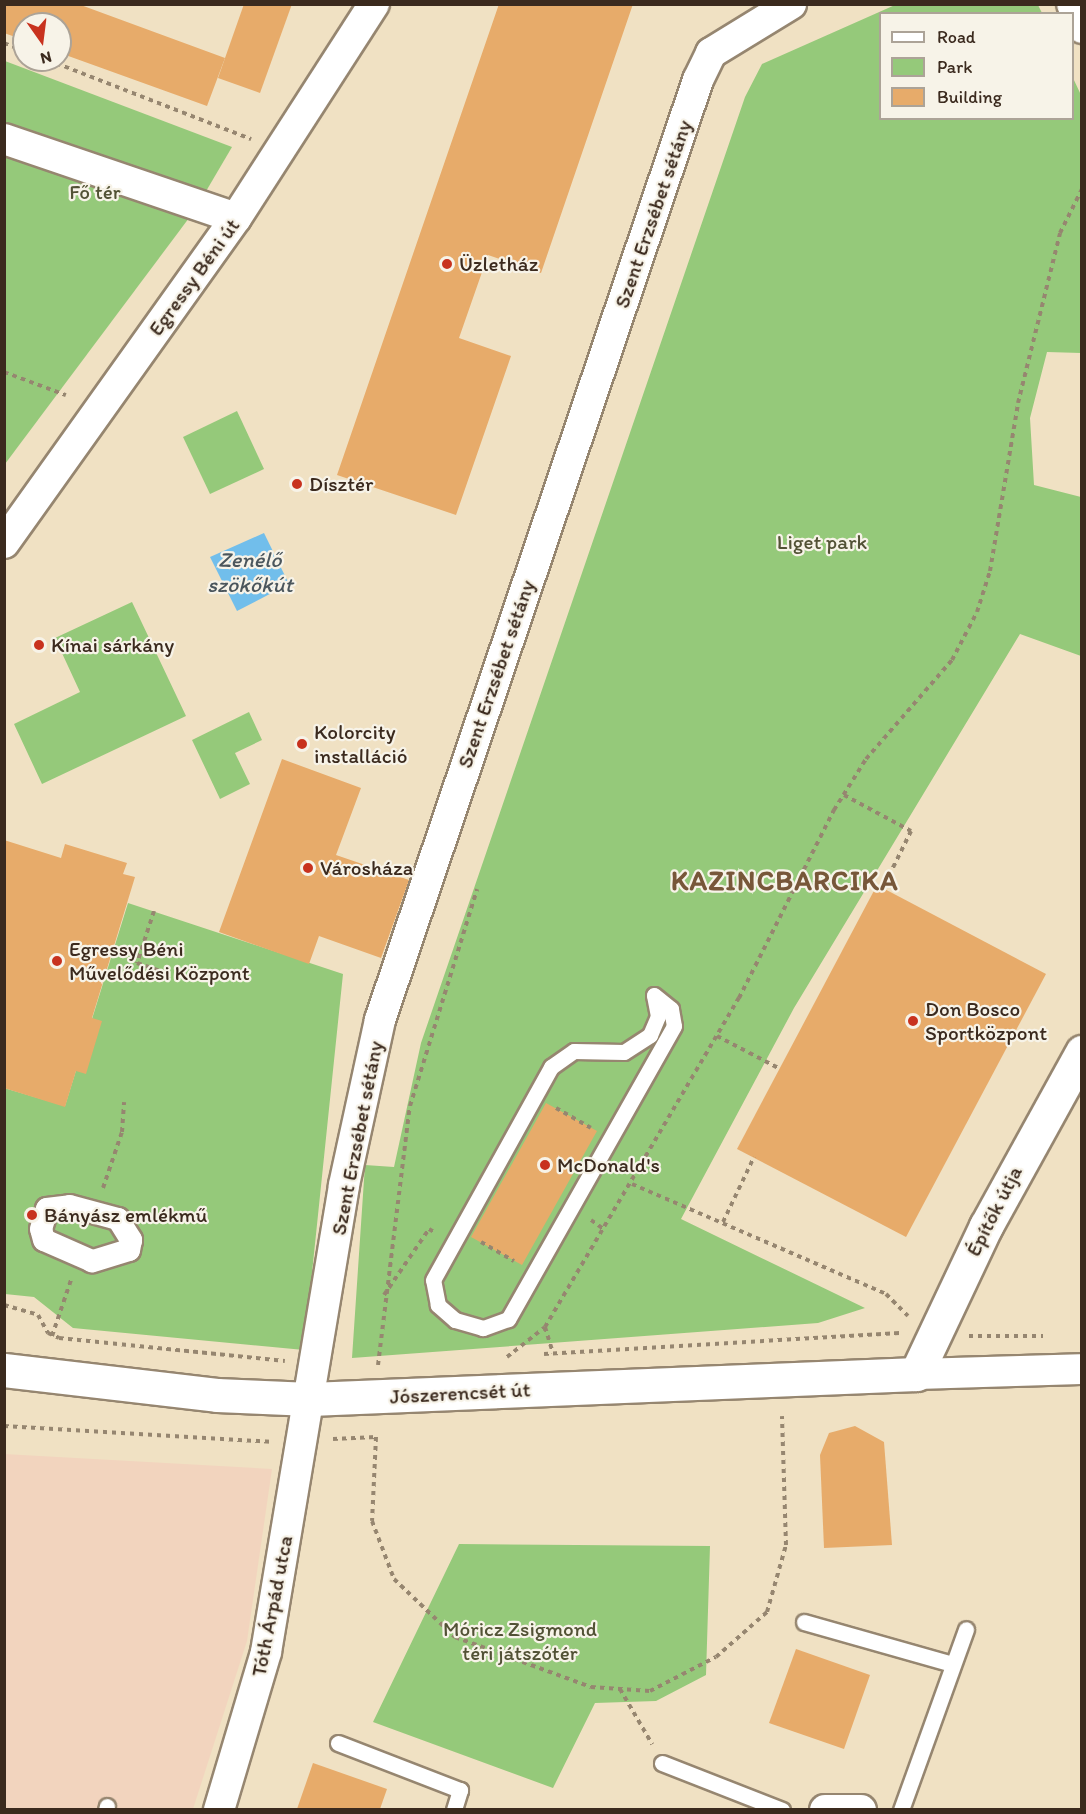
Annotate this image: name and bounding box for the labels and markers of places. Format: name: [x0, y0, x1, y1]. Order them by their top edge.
place label: Üzletház: [459, 251, 538, 277]
marker: Üzletház: [440, 257, 454, 271]
place label: Dísztér: [309, 471, 373, 497]
marker: Dísztér: [290, 477, 304, 491]
place label: Kínai sárkány: [51, 632, 174, 658]
marker: Kínai sárkány: [32, 638, 46, 652]
place label: Kolorcity installáció: [314, 719, 408, 769]
marker: Kolorcity installáció: [295, 737, 309, 751]
place label: Városháza: [320, 855, 413, 881]
marker: Városháza: [301, 861, 315, 875]
place label: Egressy Béni Művelődési Központ: [69, 936, 249, 986]
marker: Egressy Béni Művelődési Központ: [50, 954, 64, 968]
place label: Don Bosco Sportközpont: [925, 996, 1047, 1046]
marker: Don Bosco Sportközpont: [906, 1014, 920, 1028]
place label: McDonald's: [557, 1152, 660, 1178]
marker: McDonald's: [538, 1158, 552, 1172]
place label: Bányász emlékmű: [44, 1202, 209, 1228]
marker: Bányász emlékmű: [25, 1208, 39, 1222]

